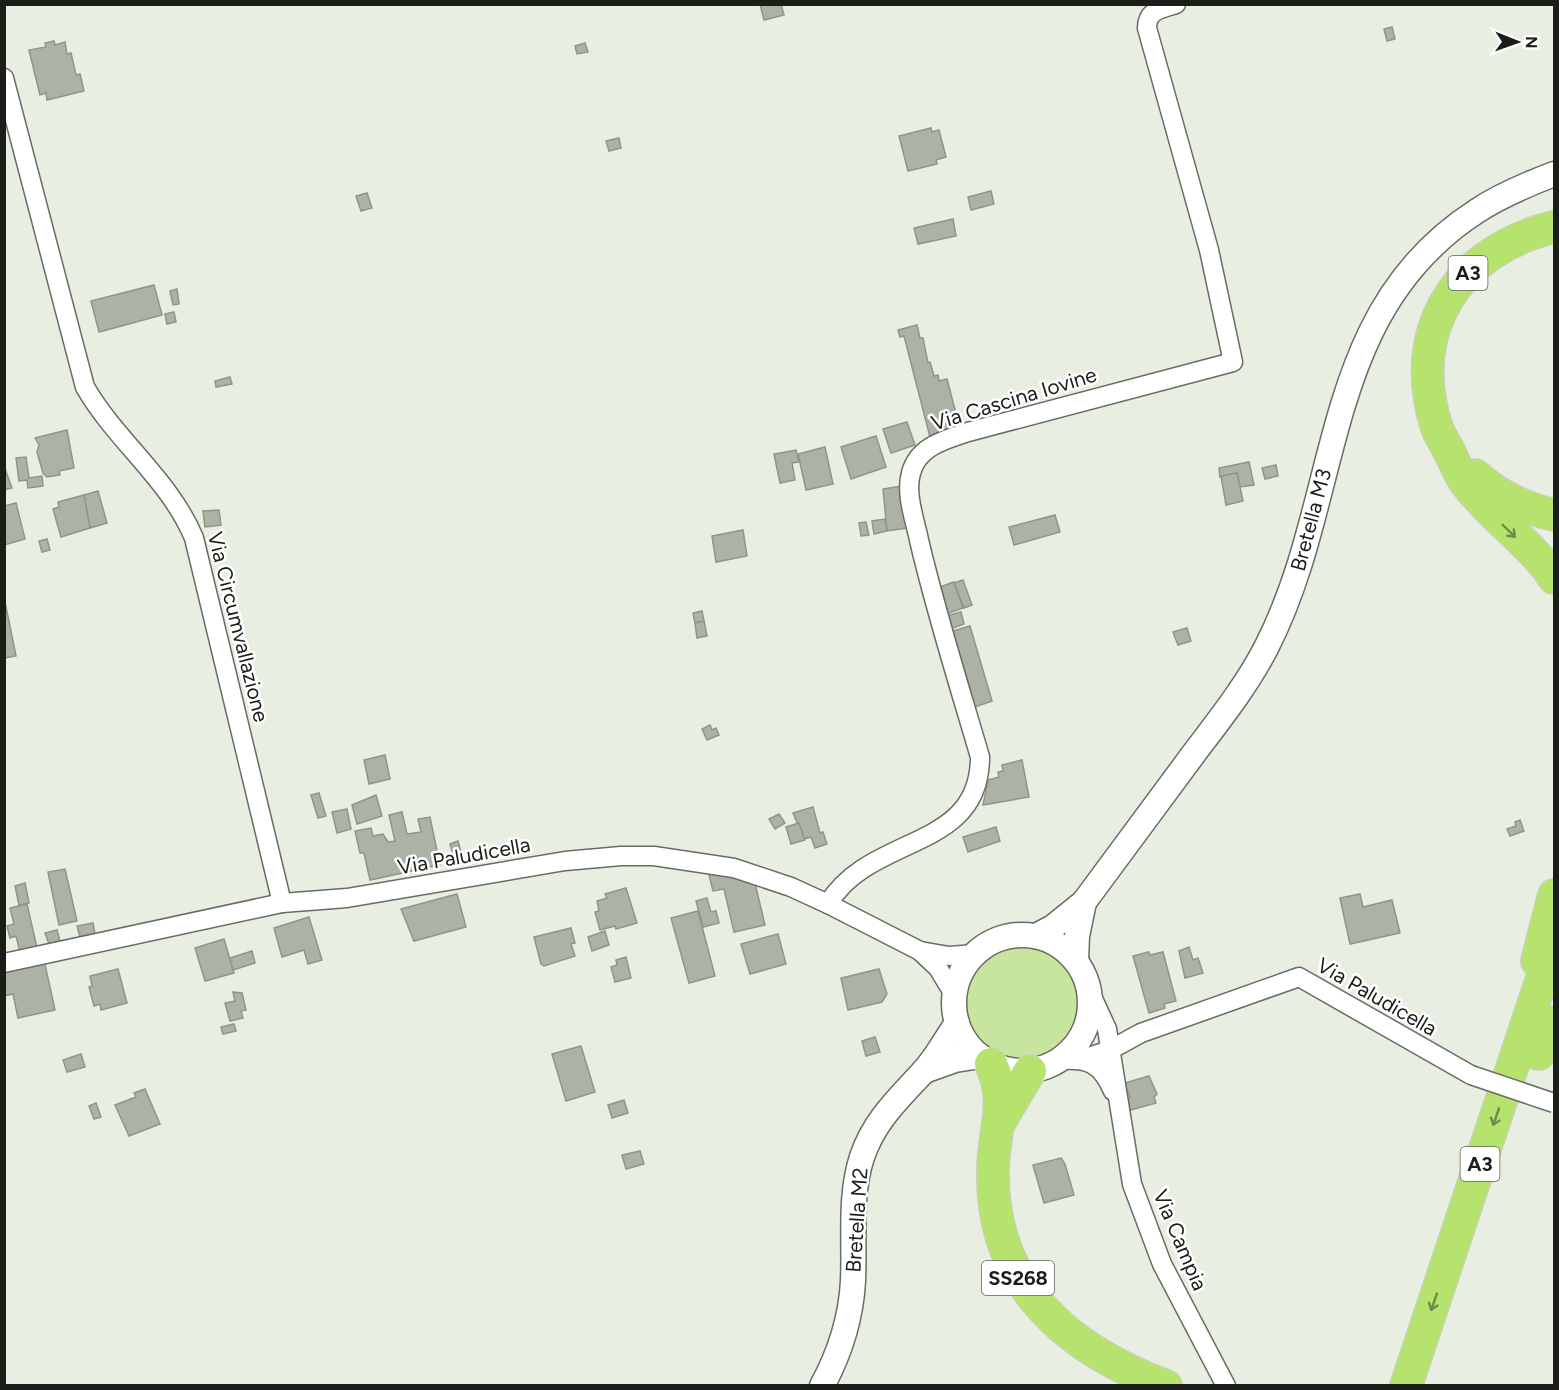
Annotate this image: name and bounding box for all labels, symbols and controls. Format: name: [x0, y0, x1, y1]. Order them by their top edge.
north arrow: [1487, 12, 1547, 72]
text: N: [1522, 36, 1541, 49]
road number: A3: [1448, 256, 1488, 290]
street label: Via Cascina Iovine: [928, 362, 1099, 436]
street label: Bretella M3: [1285, 466, 1336, 574]
one-way arrow: [1502, 524, 1517, 539]
street label: Via Circumvallazione: [203, 529, 274, 725]
street label: Via Paludicella: [396, 832, 532, 879]
street label: Via Paludicella: [1313, 952, 1442, 1041]
one-way arrow: [1489, 1107, 1500, 1126]
road number: A3: [1460, 1147, 1500, 1181]
street label: Bretella M2: [840, 1167, 873, 1273]
street label: Via Campia: [1148, 1186, 1213, 1294]
road number: SS268: [982, 1261, 1054, 1295]
one-way arrow: [1428, 1292, 1439, 1311]

